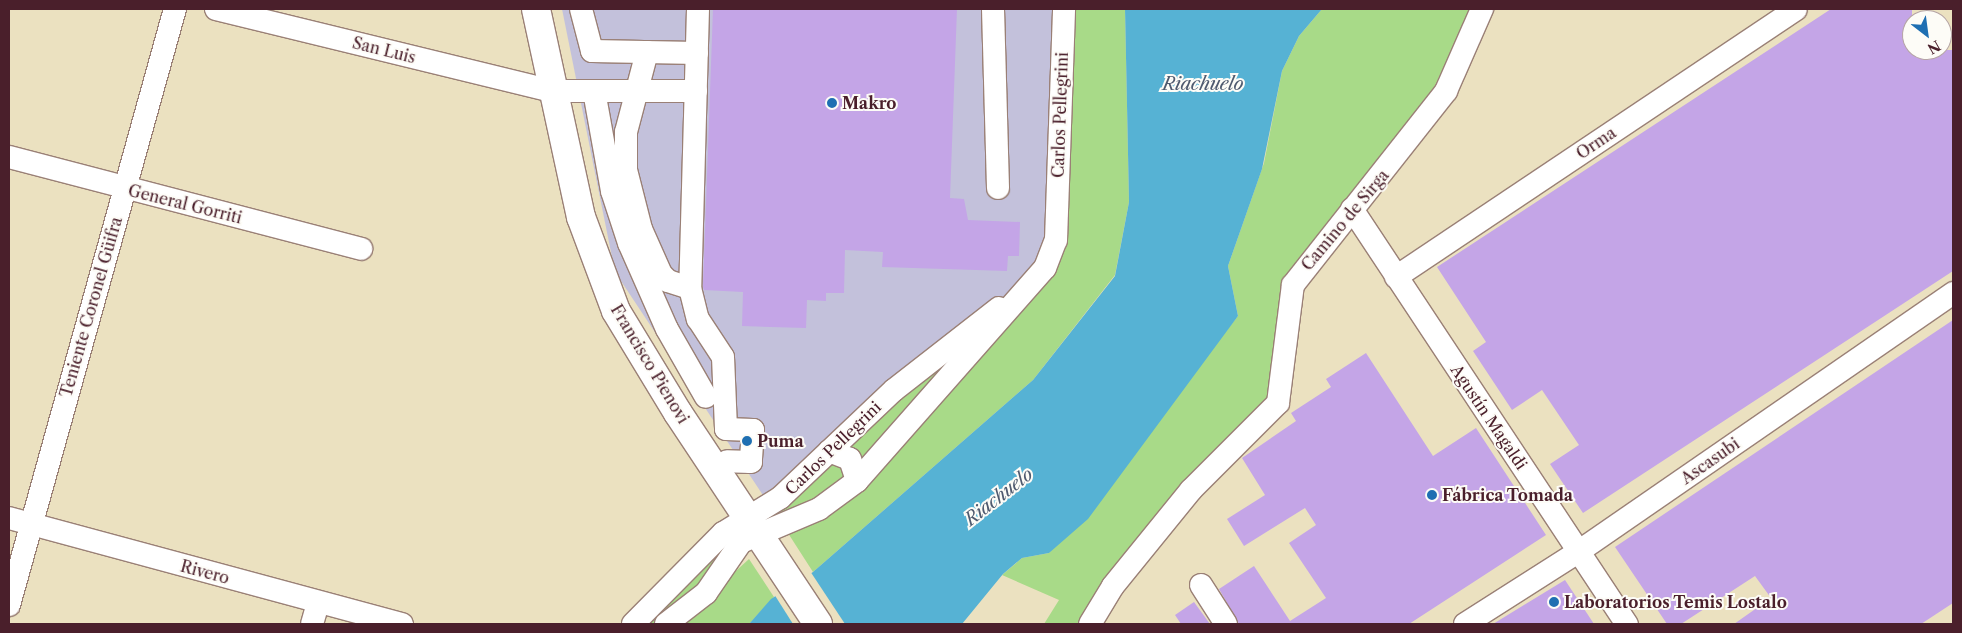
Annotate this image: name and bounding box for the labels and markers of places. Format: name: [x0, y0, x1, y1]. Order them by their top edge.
place label: Makro: [842, 93, 896, 113]
marker: Makro: [826, 97, 838, 109]
place label: Puma: [757, 431, 804, 451]
marker: Puma: [741, 435, 753, 447]
place label: Fábrica Tomada: [1442, 485, 1574, 505]
marker: Fábrica Tomada: [1426, 489, 1438, 501]
place label: Laboratorios Temis Lostalo: [1564, 592, 1787, 612]
marker: Laboratorios Temis Lostalo: [1548, 596, 1560, 608]

